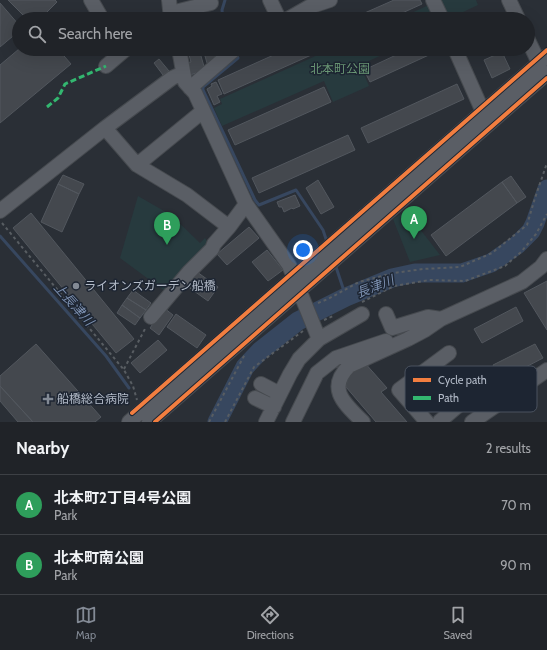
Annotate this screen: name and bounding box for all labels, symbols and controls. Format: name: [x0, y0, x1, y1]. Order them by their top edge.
search box: [12, 12, 535, 56]
icon: search: [26, 23, 48, 45]
text: Search here: [58, 25, 133, 43]
park label: 北本町公園: [310, 61, 370, 76]
pin: A: [401, 206, 427, 239]
pin: B: [154, 212, 180, 245]
your location: [293, 240, 313, 260]
water label: 長津川: [354, 271, 398, 300]
place label: ライオンズガーデン船橋: [84, 278, 216, 293]
water label: 上長津川: [51, 279, 99, 330]
marker: ライオンズガーデン船橋: [71, 281, 81, 291]
legend: [405, 366, 537, 412]
text: Cycle path: [438, 373, 487, 387]
place label: 船橋総合病院: [57, 391, 129, 406]
text: Path: [438, 391, 459, 405]
marker: 船橋総合病院: [42, 393, 54, 405]
text: Nearby: [16, 438, 69, 458]
text: 2 results: [486, 440, 531, 456]
text: 北本町2丁目4号公園: [54, 489, 191, 507]
text: A: [25, 497, 33, 513]
text: 70 m: [501, 497, 531, 513]
text: Park: [54, 507, 77, 523]
text: 北本町南公園: [54, 549, 144, 567]
text: B: [25, 557, 33, 573]
text: 90 m: [500, 557, 531, 573]
text: Park: [54, 567, 77, 583]
tab: Map: [75, 604, 97, 642]
tab: Directions: [247, 604, 294, 642]
tab: Saved: [444, 604, 472, 642]

